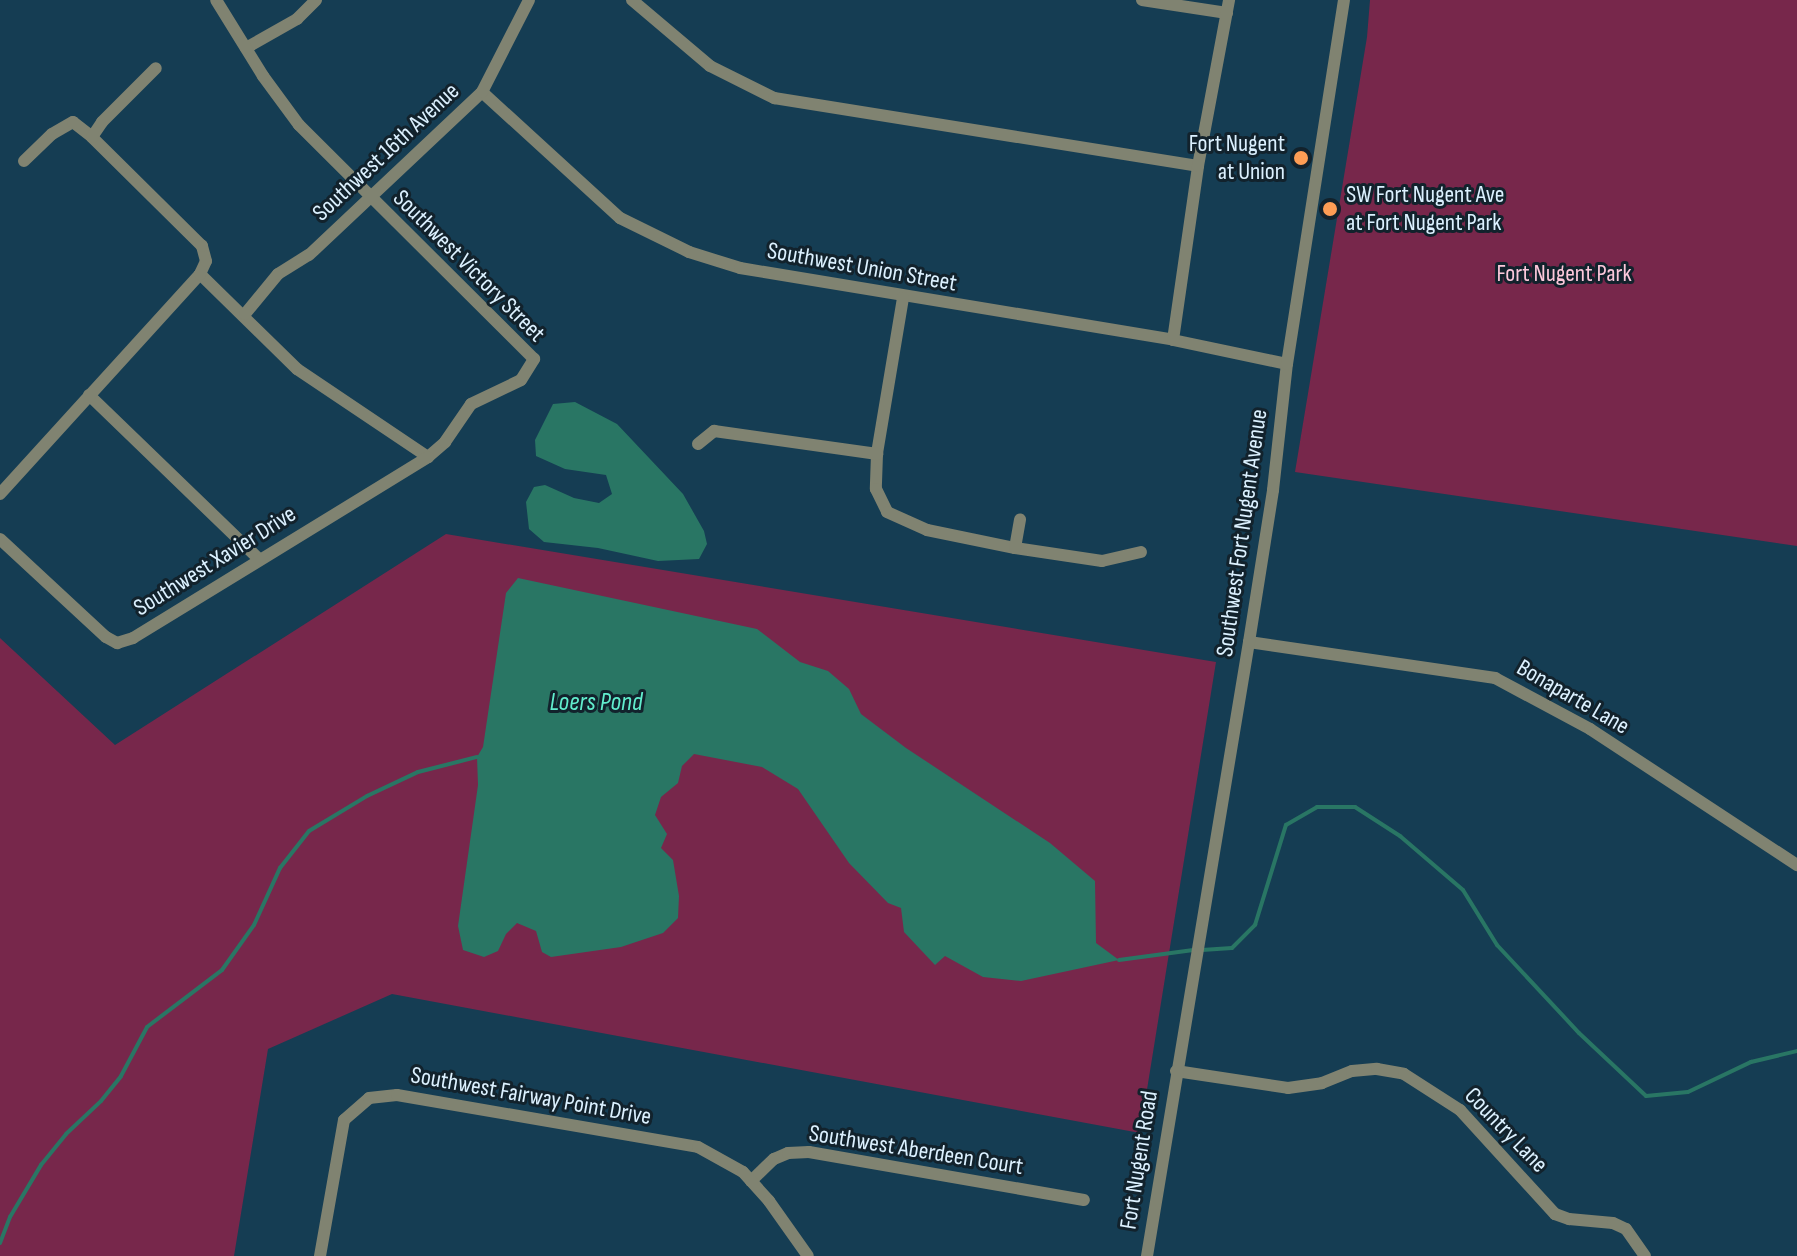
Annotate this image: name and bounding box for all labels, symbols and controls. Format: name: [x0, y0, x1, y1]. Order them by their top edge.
street label: Southwest 16th Avenue: [307, 77, 465, 227]
place label: Fort Nugent at Union: [1189, 130, 1285, 186]
marker: Fort Nugent at Union: [1292, 149, 1310, 167]
place label: SW Fort Nugent Ave at Fort Nugent Park: [1346, 181, 1504, 237]
street label: Southwest Victory Street: [387, 184, 551, 348]
marker: SW Fort Nugent Ave at Fort Nugent Park: [1321, 200, 1339, 218]
street label: Southwest Union Street: [765, 236, 959, 298]
park label: Fort Nugent Park: [1496, 260, 1632, 288]
street label: Southwest Fort Nugent Avenue: [1210, 408, 1274, 658]
street label: Southwest Xavier Drive: [129, 500, 301, 622]
street label: Bonaparte Lane: [1512, 653, 1634, 741]
water label: Loers Pond: [549, 687, 643, 719]
street label: Southwest Fairway Point Drive: [409, 1061, 653, 1131]
street label: Country Lane: [1458, 1081, 1554, 1179]
street label: Fort Nugent Road: [1114, 1089, 1164, 1231]
street label: Southwest Aberdeen Court: [807, 1119, 1025, 1181]

